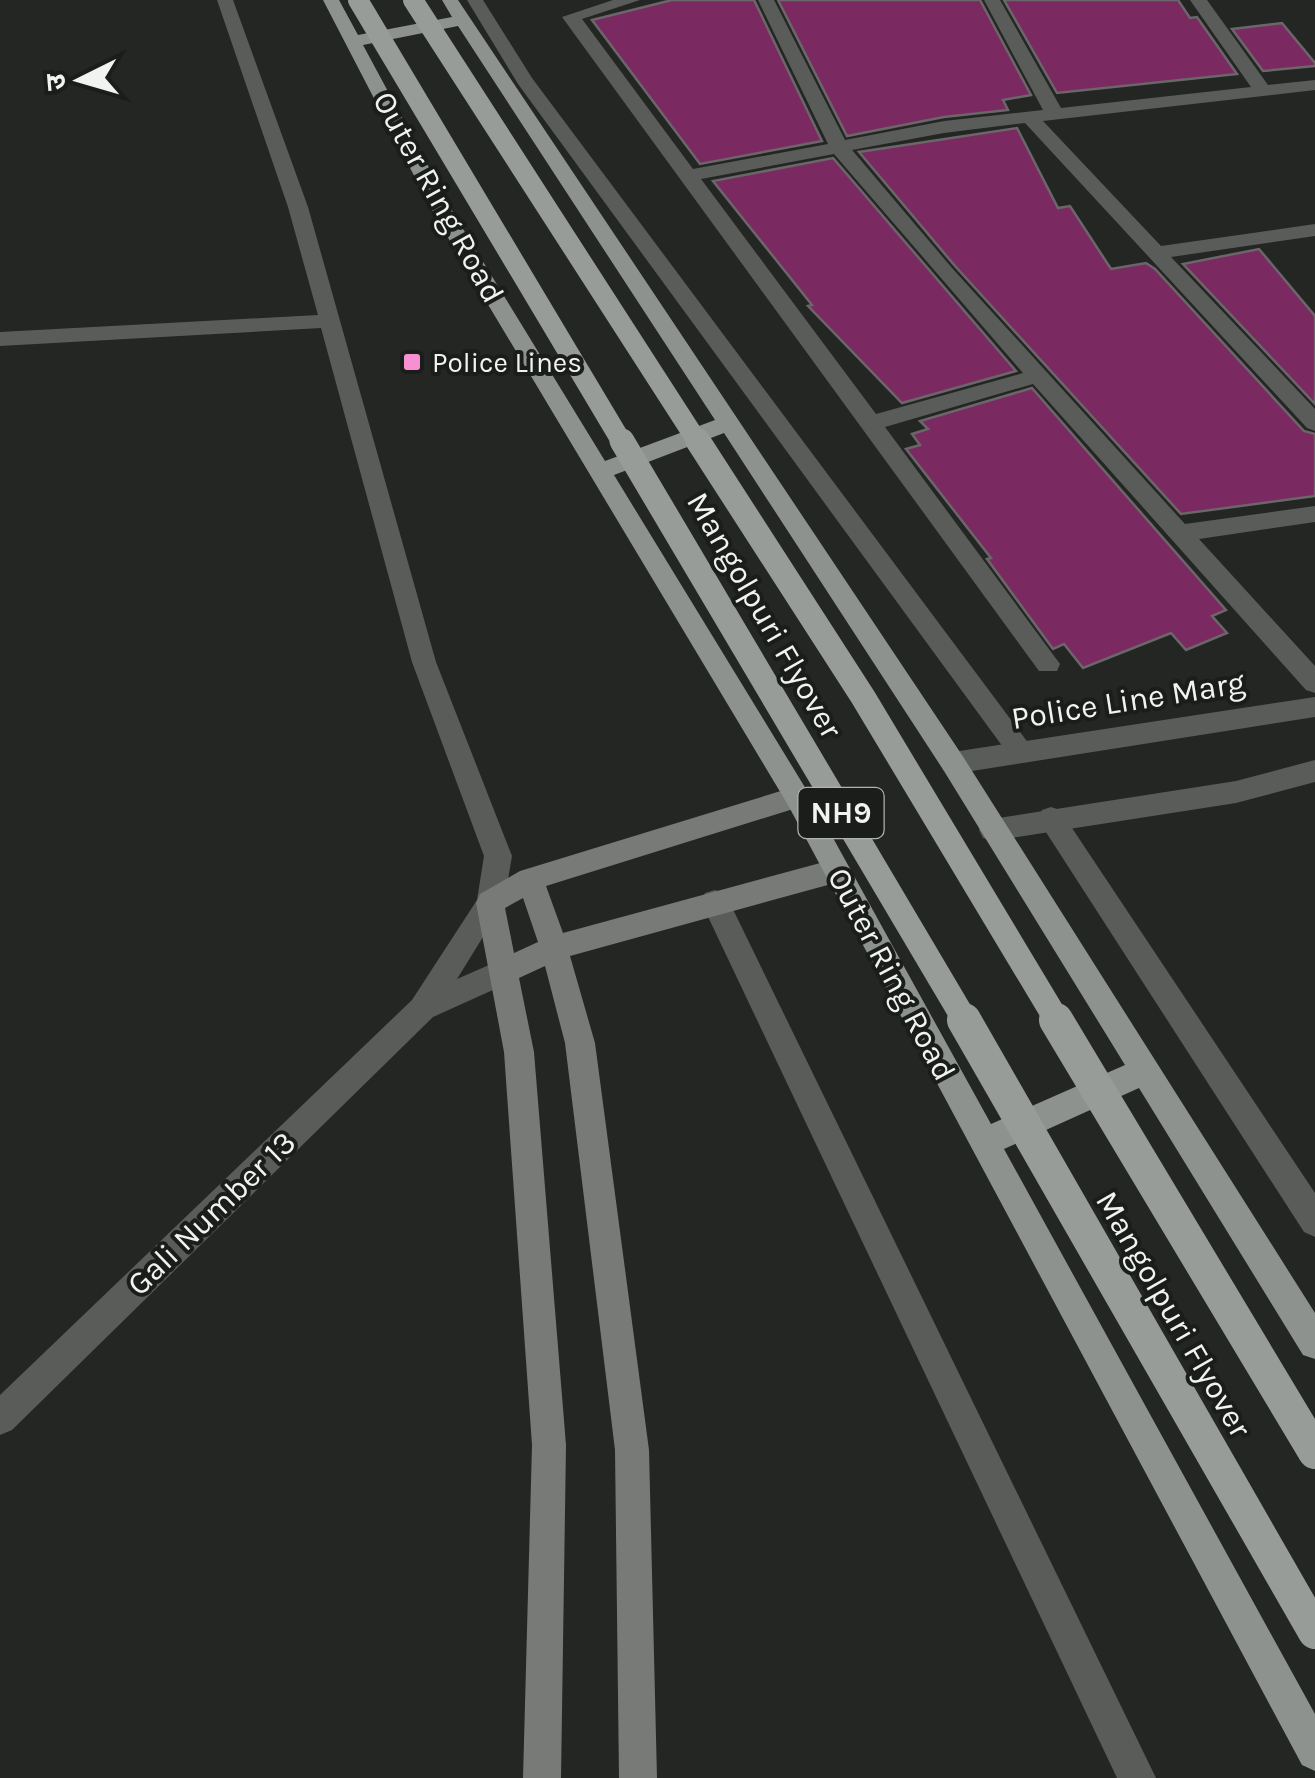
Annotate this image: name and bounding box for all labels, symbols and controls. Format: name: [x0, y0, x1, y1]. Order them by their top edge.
north arrow: [30, 30, 130, 130]
text: उ: [38, 72, 73, 92]
street label: Outer Ring Road: [365, 85, 512, 309]
place label: Police Lines: [432, 346, 582, 379]
marker: Police Lines: [401, 351, 423, 373]
street label: Mangolpuri Flyover: [679, 486, 850, 745]
street label: Police Line Marg: [1009, 664, 1247, 737]
road number: NH9: [798, 788, 884, 838]
street label: Outer Ring Road: [820, 862, 963, 1087]
street label: Gali Number 13: [120, 1124, 303, 1303]
street label: Mangolpuri Flyover: [1088, 1185, 1259, 1444]

